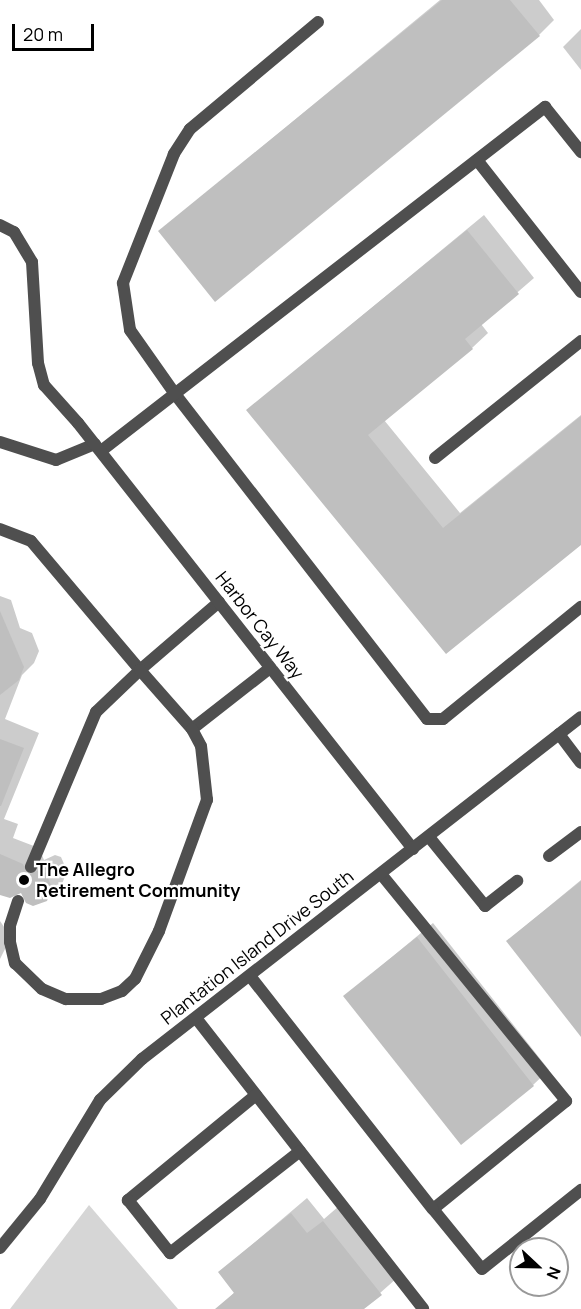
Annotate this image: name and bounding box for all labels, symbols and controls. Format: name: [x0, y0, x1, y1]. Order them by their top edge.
scale bar: [15, 12, 98, 50]
text: 20 m: [23, 22, 63, 46]
street label: Harbor Cay Way: [211, 567, 309, 683]
place label: The Allegro Retirement Community: [36, 859, 240, 902]
street label: Plantation Island Drive South: [157, 865, 357, 1029]
marker: The Allegro Retirement Community: [17, 873, 31, 887]
north arrow: [509, 1237, 569, 1297]
text: N: [541, 1264, 566, 1282]

